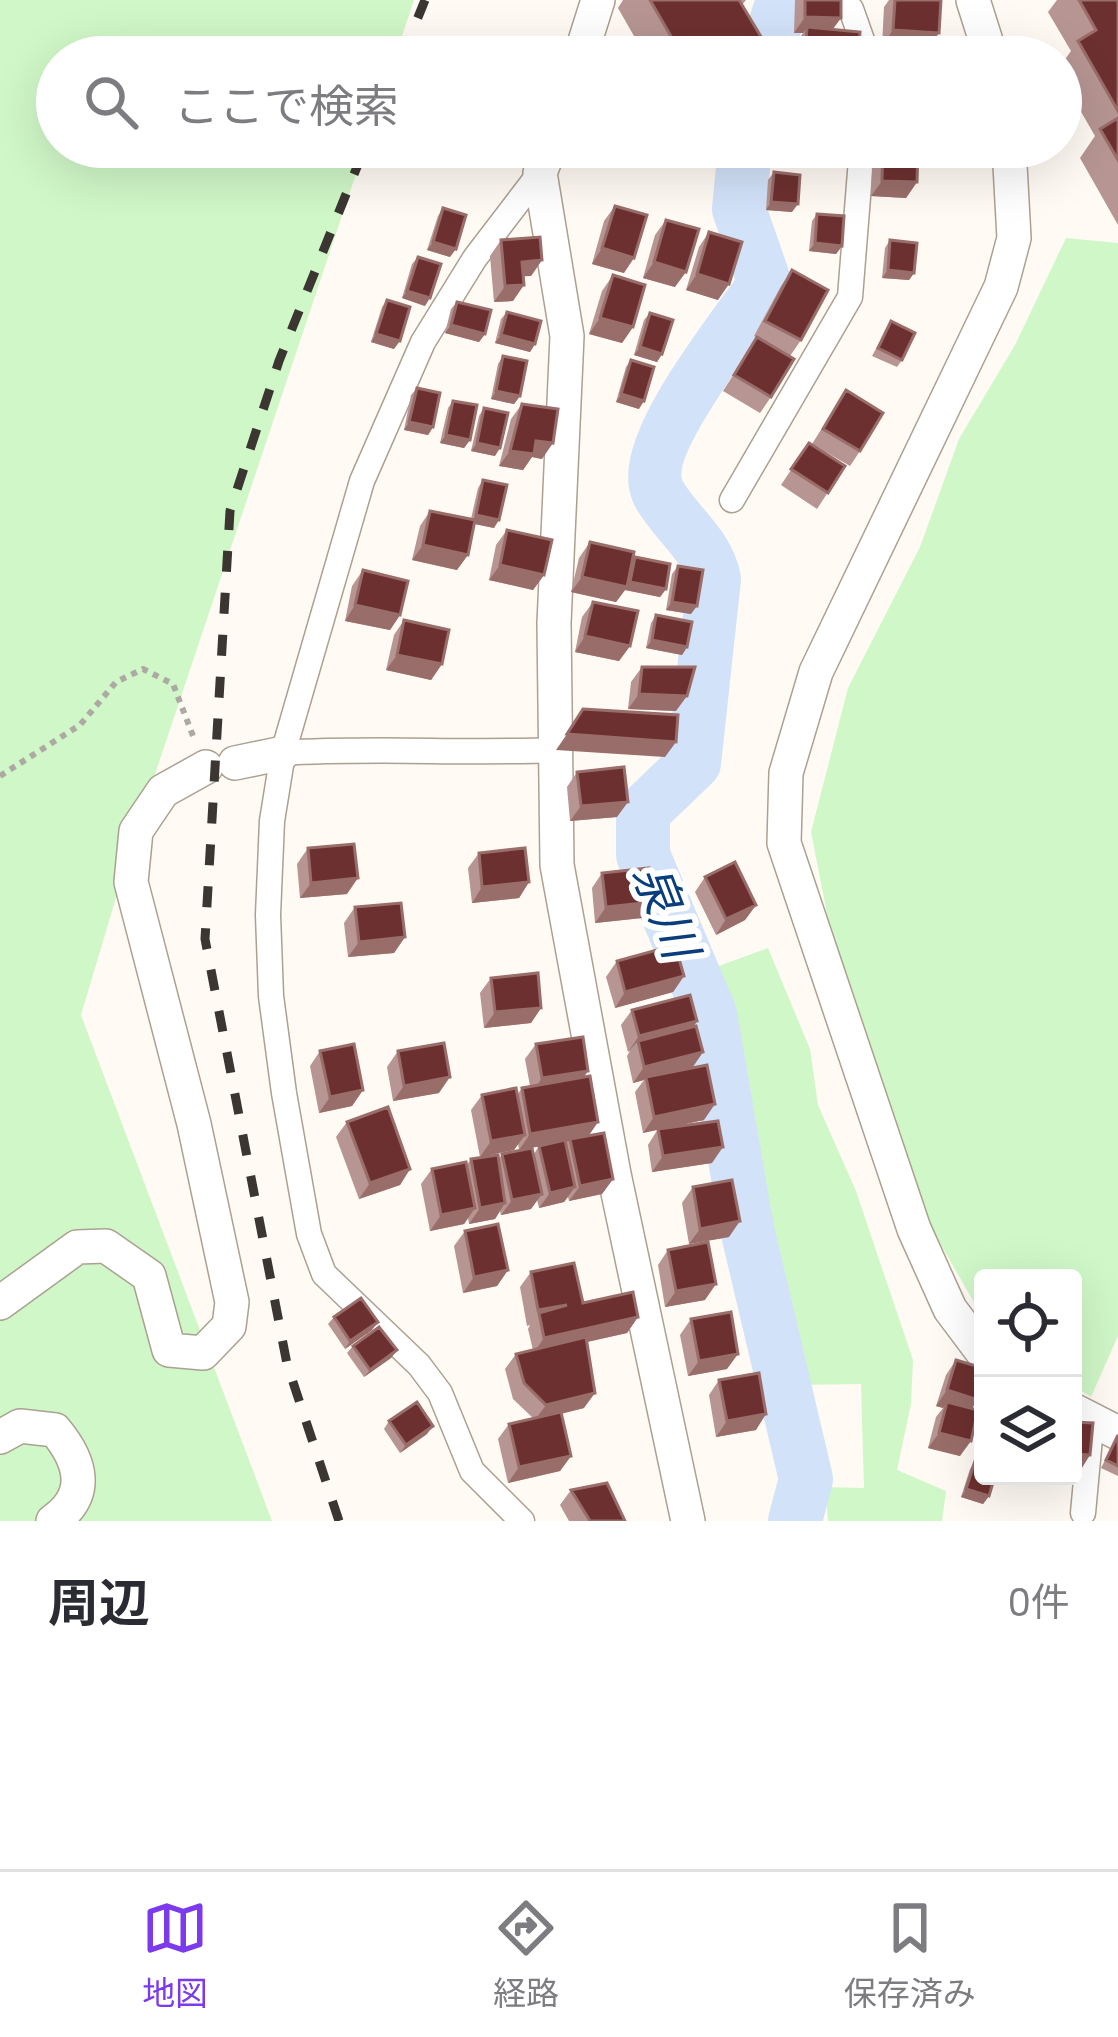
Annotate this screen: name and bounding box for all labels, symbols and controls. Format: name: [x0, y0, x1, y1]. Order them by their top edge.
search box: [36, 36, 1082, 168]
icon: search: [78, 69, 144, 135]
text: ここで検索: [174, 77, 399, 131]
water label: 泉川: [624, 855, 714, 970]
map controls: [974, 1269, 1082, 1485]
button: locate: [974, 1269, 1082, 1377]
button: layers: [974, 1377, 1082, 1485]
text: 周辺: [48, 1570, 150, 1631]
text: 0件: [1007, 1577, 1070, 1624]
tab: 地図: [142, 1895, 208, 2015]
tab: 経路: [493, 1895, 559, 2015]
tab: 保存済み: [844, 1895, 976, 2015]

